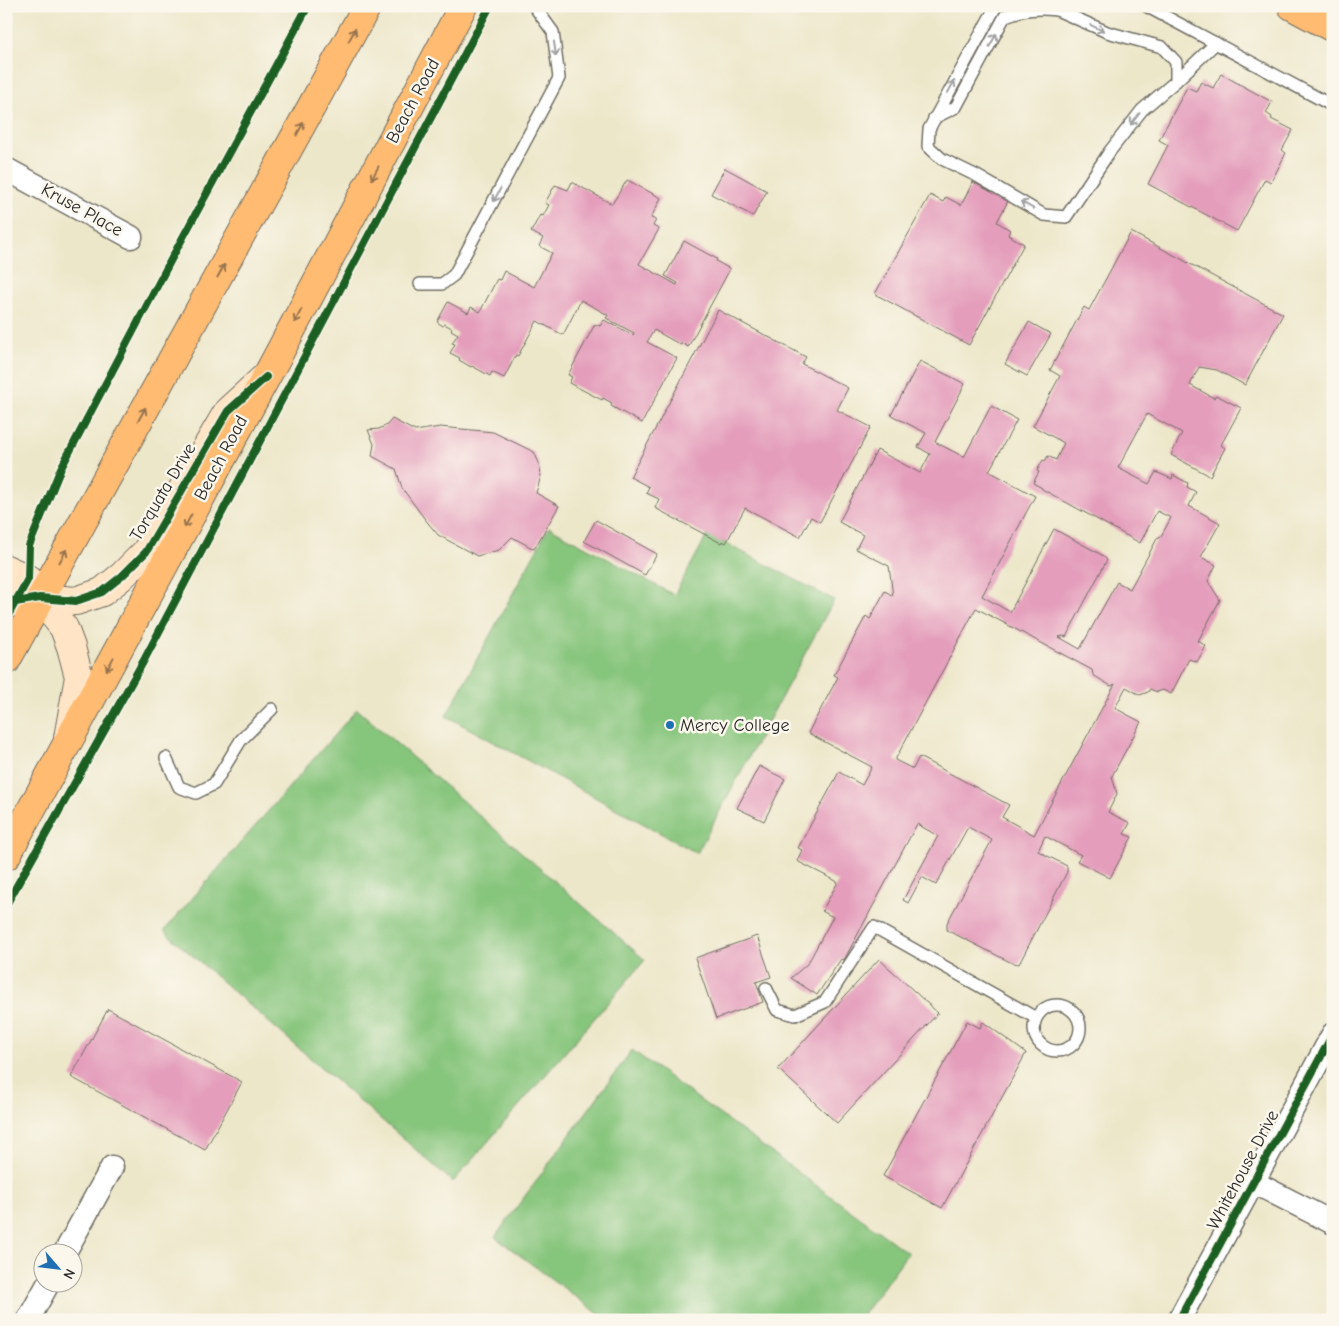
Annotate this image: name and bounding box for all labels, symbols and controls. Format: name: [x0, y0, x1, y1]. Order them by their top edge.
one-way arrow: [1089, 24, 1104, 33]
one-way arrow: [347, 28, 357, 43]
one-way arrow: [988, 33, 998, 47]
one-way arrow: [551, 40, 561, 56]
street label: Beach Road: [382, 55, 444, 147]
one-way arrow: [946, 80, 956, 95]
one-way arrow: [1130, 112, 1141, 125]
one-way arrow: [295, 122, 305, 137]
one-way arrow: [370, 165, 379, 180]
street label: Kruse Place: [38, 179, 126, 241]
one-way arrow: [492, 188, 502, 203]
one-way arrow: [1019, 200, 1034, 210]
one-way arrow: [216, 264, 226, 279]
one-way arrow: [293, 309, 303, 324]
one-way arrow: [137, 406, 147, 421]
street label: Beach Road: [190, 412, 252, 504]
street label: Torquata Drive: [126, 439, 200, 545]
one-way arrow: [182, 513, 192, 527]
one-way arrow: [59, 549, 69, 563]
one-way arrow: [105, 656, 115, 671]
place label: Mercy College: [680, 715, 789, 736]
marker: Mercy College: [664, 719, 676, 731]
street label: Whitehouse Drive: [1203, 1107, 1283, 1233]
north arrow: [32, 1244, 82, 1294]
text: N: [59, 1266, 79, 1282]

